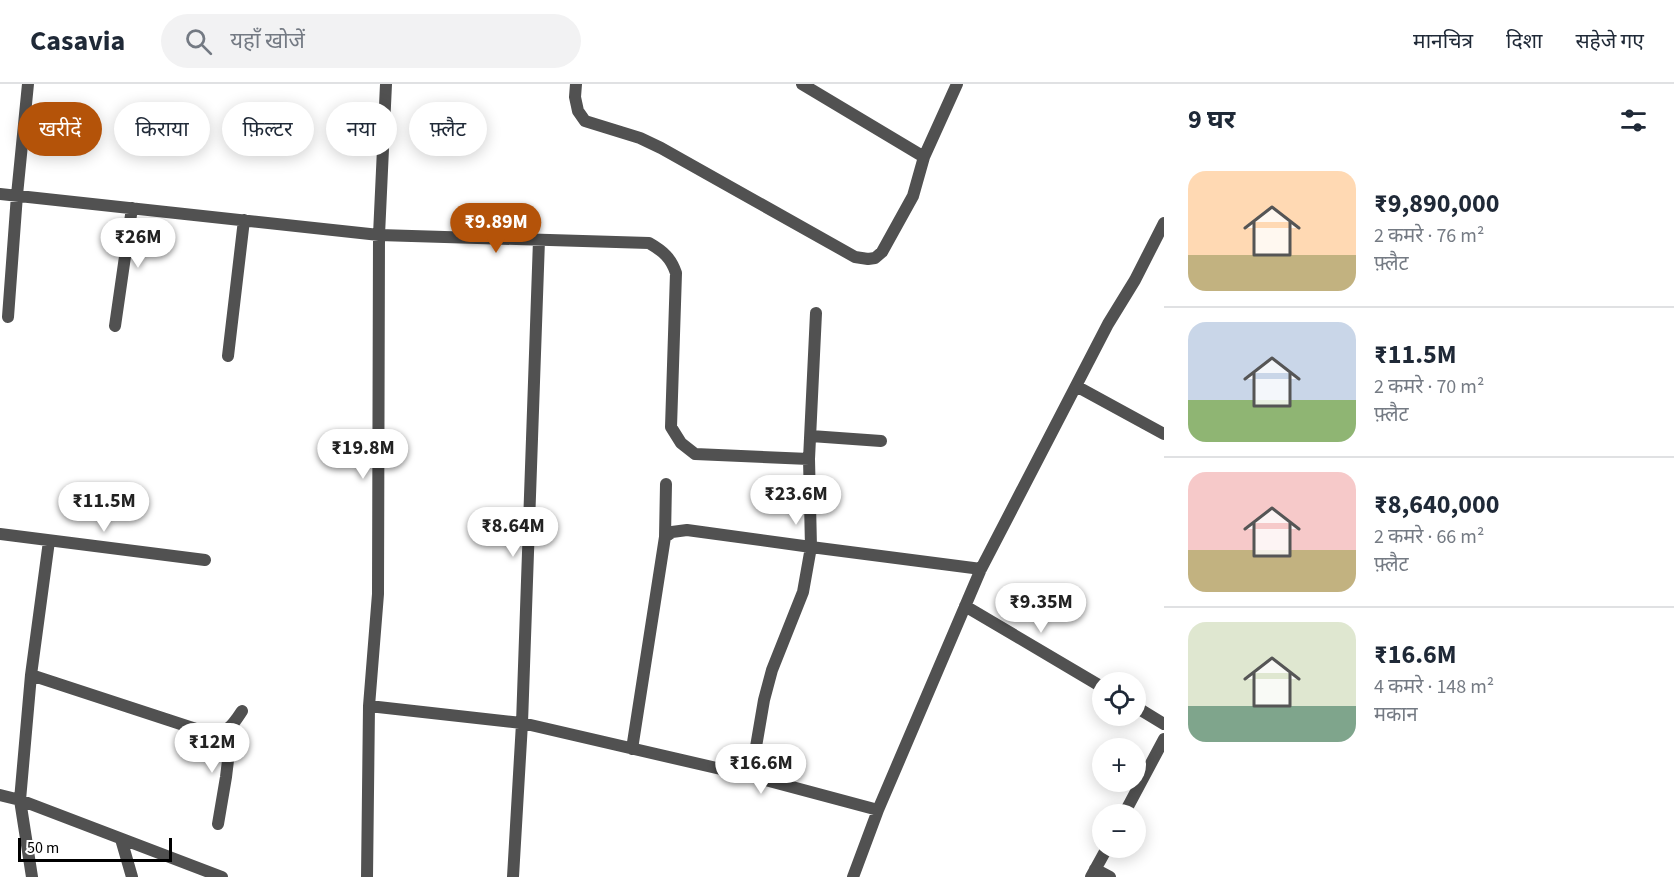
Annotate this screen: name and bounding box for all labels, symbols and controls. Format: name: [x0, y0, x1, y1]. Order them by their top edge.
search box: [161, 14, 581, 68]
text: Casavia: [30, 21, 125, 61]
icon: search: [182, 25, 215, 58]
text: यहाँ खोजें: [230, 25, 305, 57]
text: मानचित्र: [1413, 26, 1473, 56]
text: दिशा: [1506, 26, 1542, 56]
text: सहेजे गए: [1575, 26, 1644, 56]
text: 9 घर: [1188, 101, 1235, 138]
chip: खरीदें: [18, 102, 102, 156]
chip: किराया: [114, 102, 210, 156]
chip: फ़िल्टर: [222, 102, 314, 156]
chip: नया: [326, 102, 397, 156]
chip: फ़्लैट: [409, 102, 487, 156]
icon: filters: [1617, 104, 1650, 137]
text: ₹9,890,000: [1374, 185, 1499, 222]
icon: home: [1236, 195, 1308, 267]
pin: ₹9.89M: [447, 203, 545, 254]
text: ₹9.89M: [464, 208, 528, 236]
pin: ₹26M: [102, 218, 174, 269]
text: 2 कमरे · 76 m²: [1374, 222, 1484, 250]
text: ₹26M: [115, 223, 161, 251]
text: फ़्लैट: [1374, 250, 1409, 278]
text: ₹11.5M: [1374, 336, 1457, 373]
icon: home: [1236, 346, 1308, 418]
text: 2 कमरे · 70 m²: [1374, 373, 1484, 401]
text: फ़्लैट: [1374, 401, 1409, 429]
pin: ₹19.8M: [314, 429, 412, 480]
text: ₹19.8M: [331, 434, 395, 462]
pin: ₹23.6M: [747, 475, 845, 526]
text: ₹23.6M: [764, 480, 828, 508]
pin: ₹11.5M: [55, 482, 153, 533]
text: ₹8,640,000: [1374, 486, 1499, 523]
text: ₹11.5M: [72, 487, 136, 515]
icon: home: [1236, 496, 1308, 568]
pin: ₹8.64M: [464, 507, 562, 558]
text: ₹8.64M: [481, 512, 545, 540]
text: 2 कमरे · 66 m²: [1374, 523, 1484, 551]
text: फ़्लैट: [1374, 551, 1409, 579]
pin: ₹9.35M: [992, 583, 1090, 634]
text: ₹9.35M: [1009, 588, 1073, 616]
text: ₹16.6M: [1374, 636, 1457, 673]
icon: home: [1236, 646, 1308, 718]
map controls: [1092, 672, 1146, 858]
button: locate: [1092, 672, 1146, 726]
text: 4 कमरे · 148 m²: [1374, 673, 1494, 701]
text: मकान: [1374, 701, 1418, 729]
pin: ₹12M: [176, 723, 248, 774]
text: ₹12M: [189, 728, 235, 756]
button: +: [1092, 738, 1146, 792]
pin: ₹16.6M: [712, 744, 810, 795]
text: ₹16.6M: [729, 749, 793, 777]
button: −: [1092, 804, 1146, 858]
scale bar: [18, 835, 172, 862]
text: 50 m: [27, 837, 59, 859]

